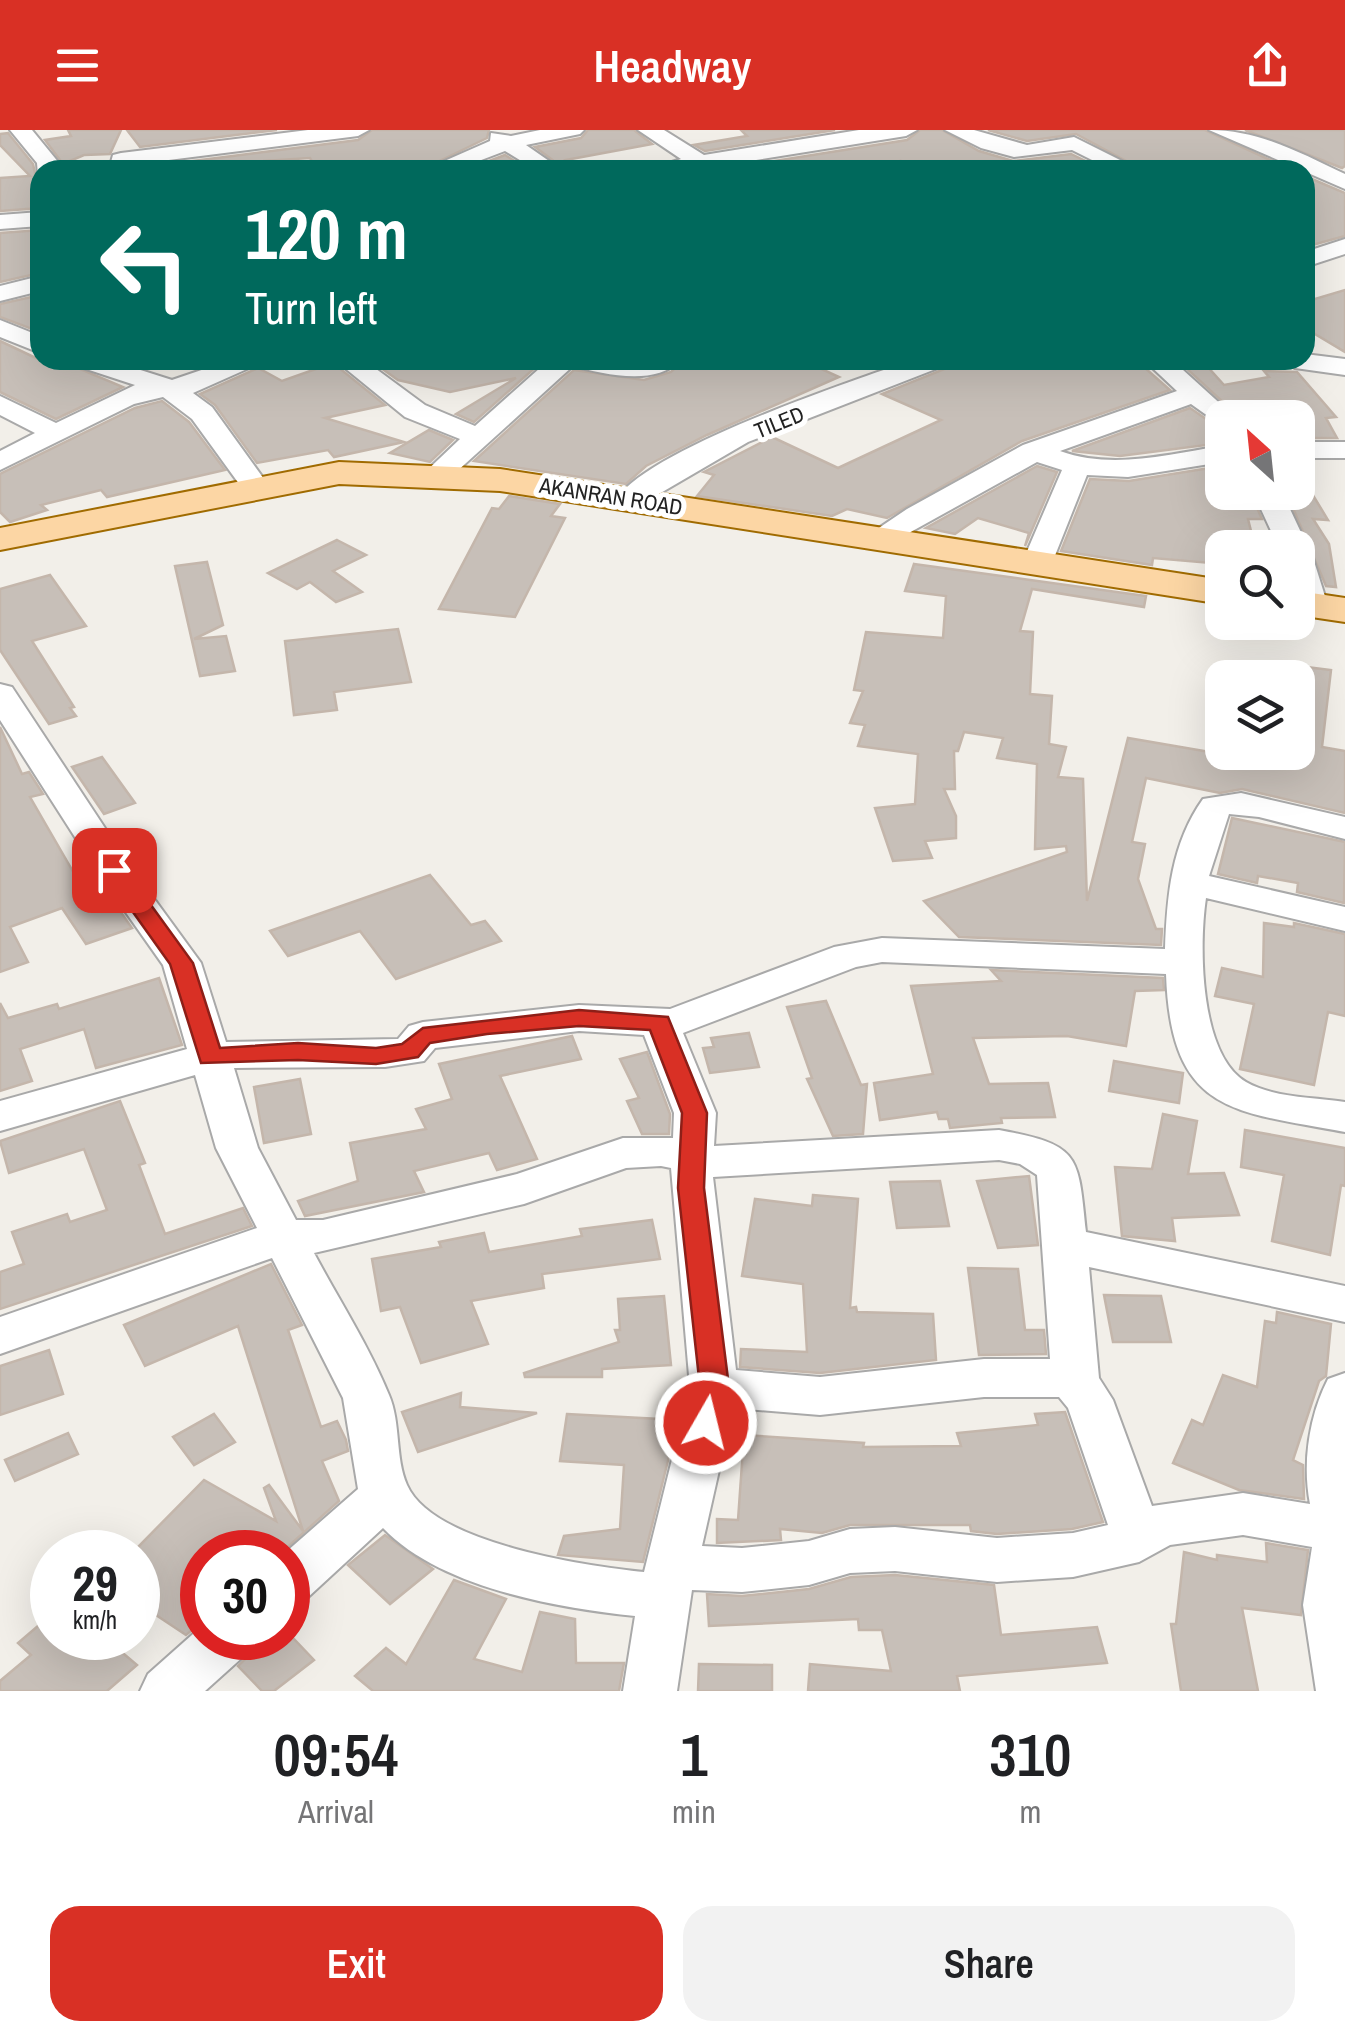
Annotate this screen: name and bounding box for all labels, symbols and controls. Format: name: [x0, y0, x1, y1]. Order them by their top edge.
text: Headway: [594, 35, 751, 96]
icon: menu: [50, 38, 105, 93]
icon: share: [1240, 38, 1295, 93]
text: 120 m: [245, 187, 408, 281]
icon: left: [80, 200, 210, 330]
text: Turn left: [245, 277, 377, 338]
street label: TILED: [750, 399, 808, 445]
north arrow: [1205, 400, 1315, 510]
map controls: [1205, 400, 1315, 770]
street label: AKANRAN ROAD: [536, 470, 685, 522]
button: search: [1205, 530, 1315, 640]
button: layers: [1205, 660, 1315, 770]
pin: [72, 828, 157, 913]
icon: arrive: [87, 843, 142, 898]
position arrow: [654, 1371, 758, 1475]
speed limit sign: 30: [180, 1530, 310, 1660]
text: 29: [72, 1549, 118, 1617]
text: km/h: [73, 1603, 117, 1637]
text: 09:54: [274, 1714, 398, 1795]
text: 1: [680, 1714, 708, 1795]
text: 310: [989, 1714, 1071, 1795]
text: Arrival: [298, 1790, 374, 1833]
text: min: [672, 1790, 716, 1833]
text: m: [1019, 1790, 1041, 1833]
button: Exit: [50, 1906, 663, 2021]
button: Share: [683, 1906, 1295, 2021]

